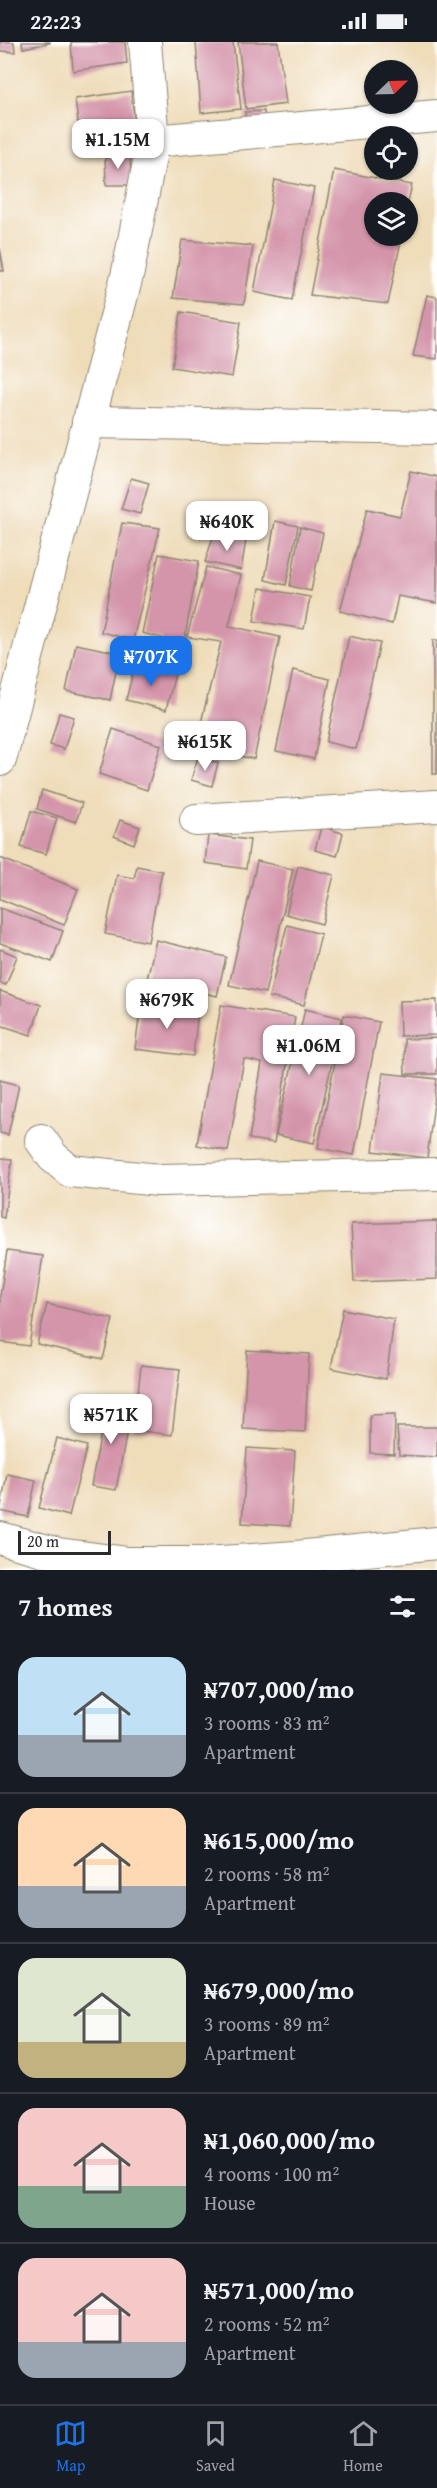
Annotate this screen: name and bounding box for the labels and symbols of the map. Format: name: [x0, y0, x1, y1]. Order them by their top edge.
north arrow: [364, 60, 418, 114]
pin: ₦1.15M: [69, 119, 167, 170]
pin: ₦640K: [185, 501, 269, 552]
pin: ₦707K: [109, 636, 193, 687]
pin: ₦615K: [163, 721, 247, 772]
pin: ₦679K: [125, 979, 209, 1030]
pin: ₦1.06M: [260, 1025, 358, 1076]
pin: ₦571K: [69, 1394, 153, 1445]
scale bar: [18, 1528, 111, 1556]

